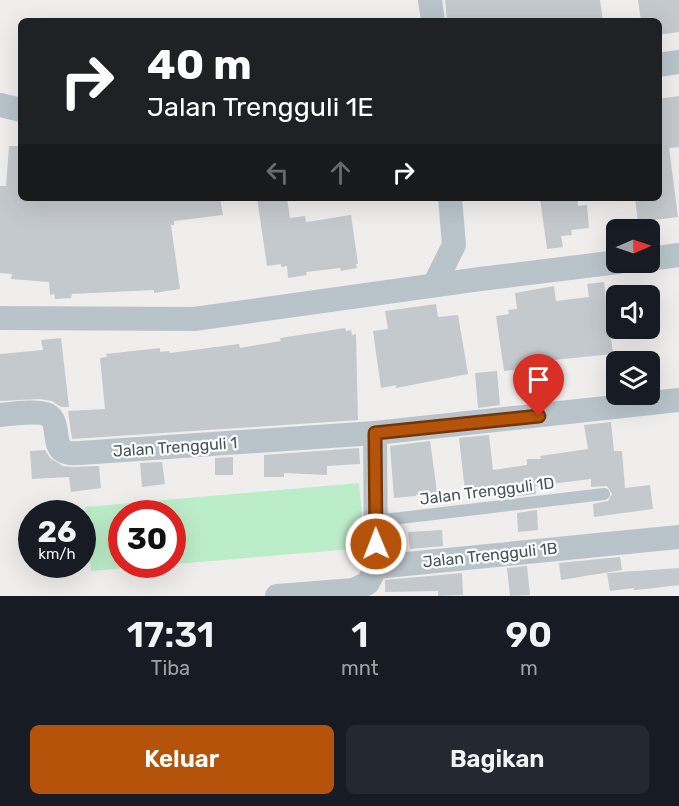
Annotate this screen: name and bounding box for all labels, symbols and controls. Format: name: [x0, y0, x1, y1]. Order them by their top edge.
text: 40 m: [147, 40, 252, 90]
icon: right: [48, 42, 126, 120]
text: Jalan Trengguli 1E: [147, 91, 374, 123]
icon: left: [261, 156, 294, 189]
icon: ahead: [324, 156, 357, 189]
icon: right: [387, 156, 420, 189]
north arrow: [606, 219, 660, 273]
map controls: [606, 219, 660, 405]
button: sound: [606, 285, 660, 339]
button: layers: [606, 351, 660, 405]
pin: [513, 354, 564, 416]
icon: arrive: [522, 363, 555, 396]
street label: Jalan Trengguli 1: [112, 433, 238, 461]
street label: Jalan Trengguli 1D: [419, 473, 555, 509]
speed limit sign: 30: [108, 500, 186, 578]
position arrow: [344, 512, 408, 576]
text: 26: [37, 514, 77, 550]
street label: Jalan Trengguli 1B: [422, 538, 558, 572]
text: km/h: [38, 545, 76, 563]
text: 17:31: [127, 613, 214, 656]
text: 1: [351, 613, 368, 656]
text: 90: [505, 613, 552, 656]
text: Tiba: [151, 656, 190, 680]
text: mnt: [341, 656, 379, 680]
text: m: [520, 656, 538, 680]
button: Keluar: [30, 725, 334, 794]
button: Bagikan: [346, 725, 649, 794]

